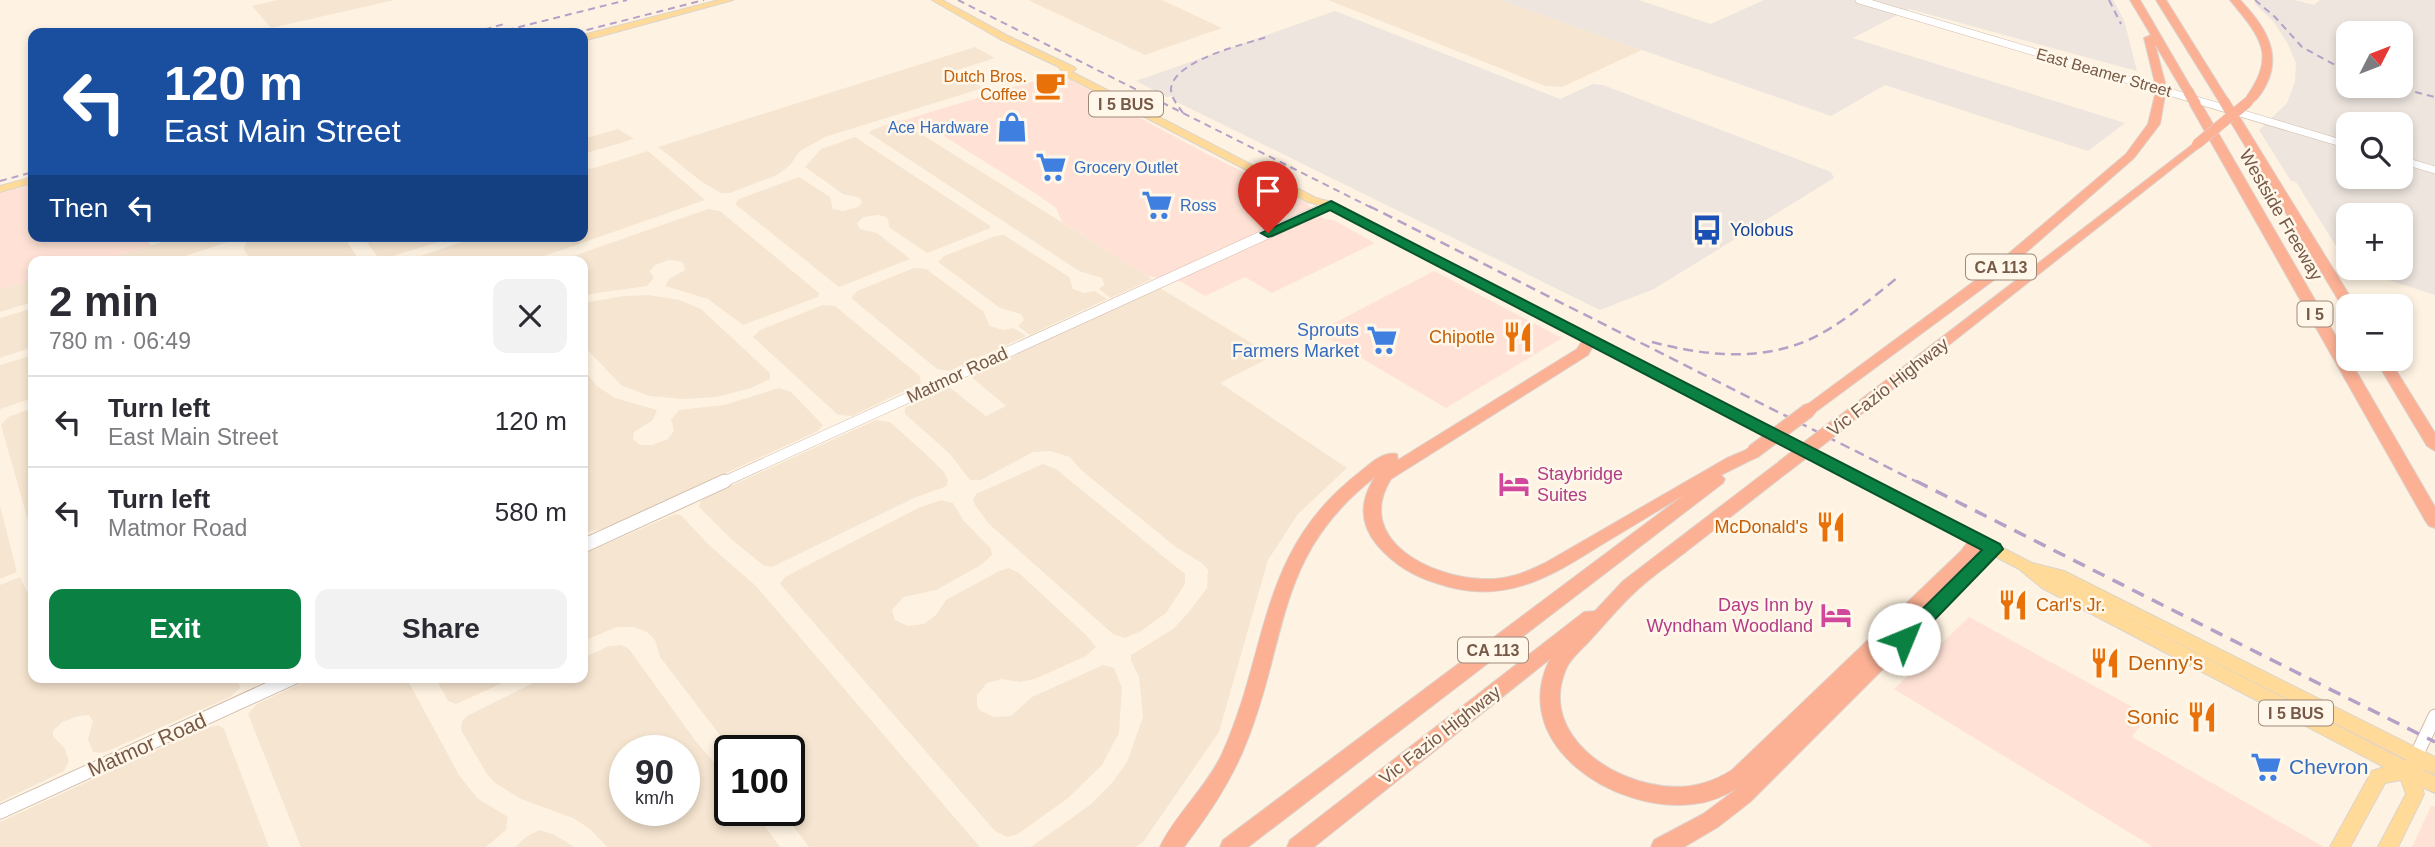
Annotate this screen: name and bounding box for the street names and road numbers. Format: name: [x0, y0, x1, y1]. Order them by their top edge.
street label: East Beamer Street: [2034, 45, 2174, 100]
road number: I 5 BUS: [1089, 92, 1163, 116]
street label: Westside Freeway: [2235, 146, 2327, 284]
road number: CA 113: [1966, 255, 2036, 280]
road number: I 5: [2298, 302, 2332, 326]
street label: Vic Fazio Highway: [1824, 334, 1952, 440]
street label: Matmor Road: [903, 343, 1011, 407]
road number: CA 113: [1458, 638, 1528, 663]
street label: Vic Fazio Highway: [1376, 682, 1504, 788]
road number: I 5 BUS: [2259, 700, 2333, 726]
street label: Matmor Road: [84, 708, 210, 781]

